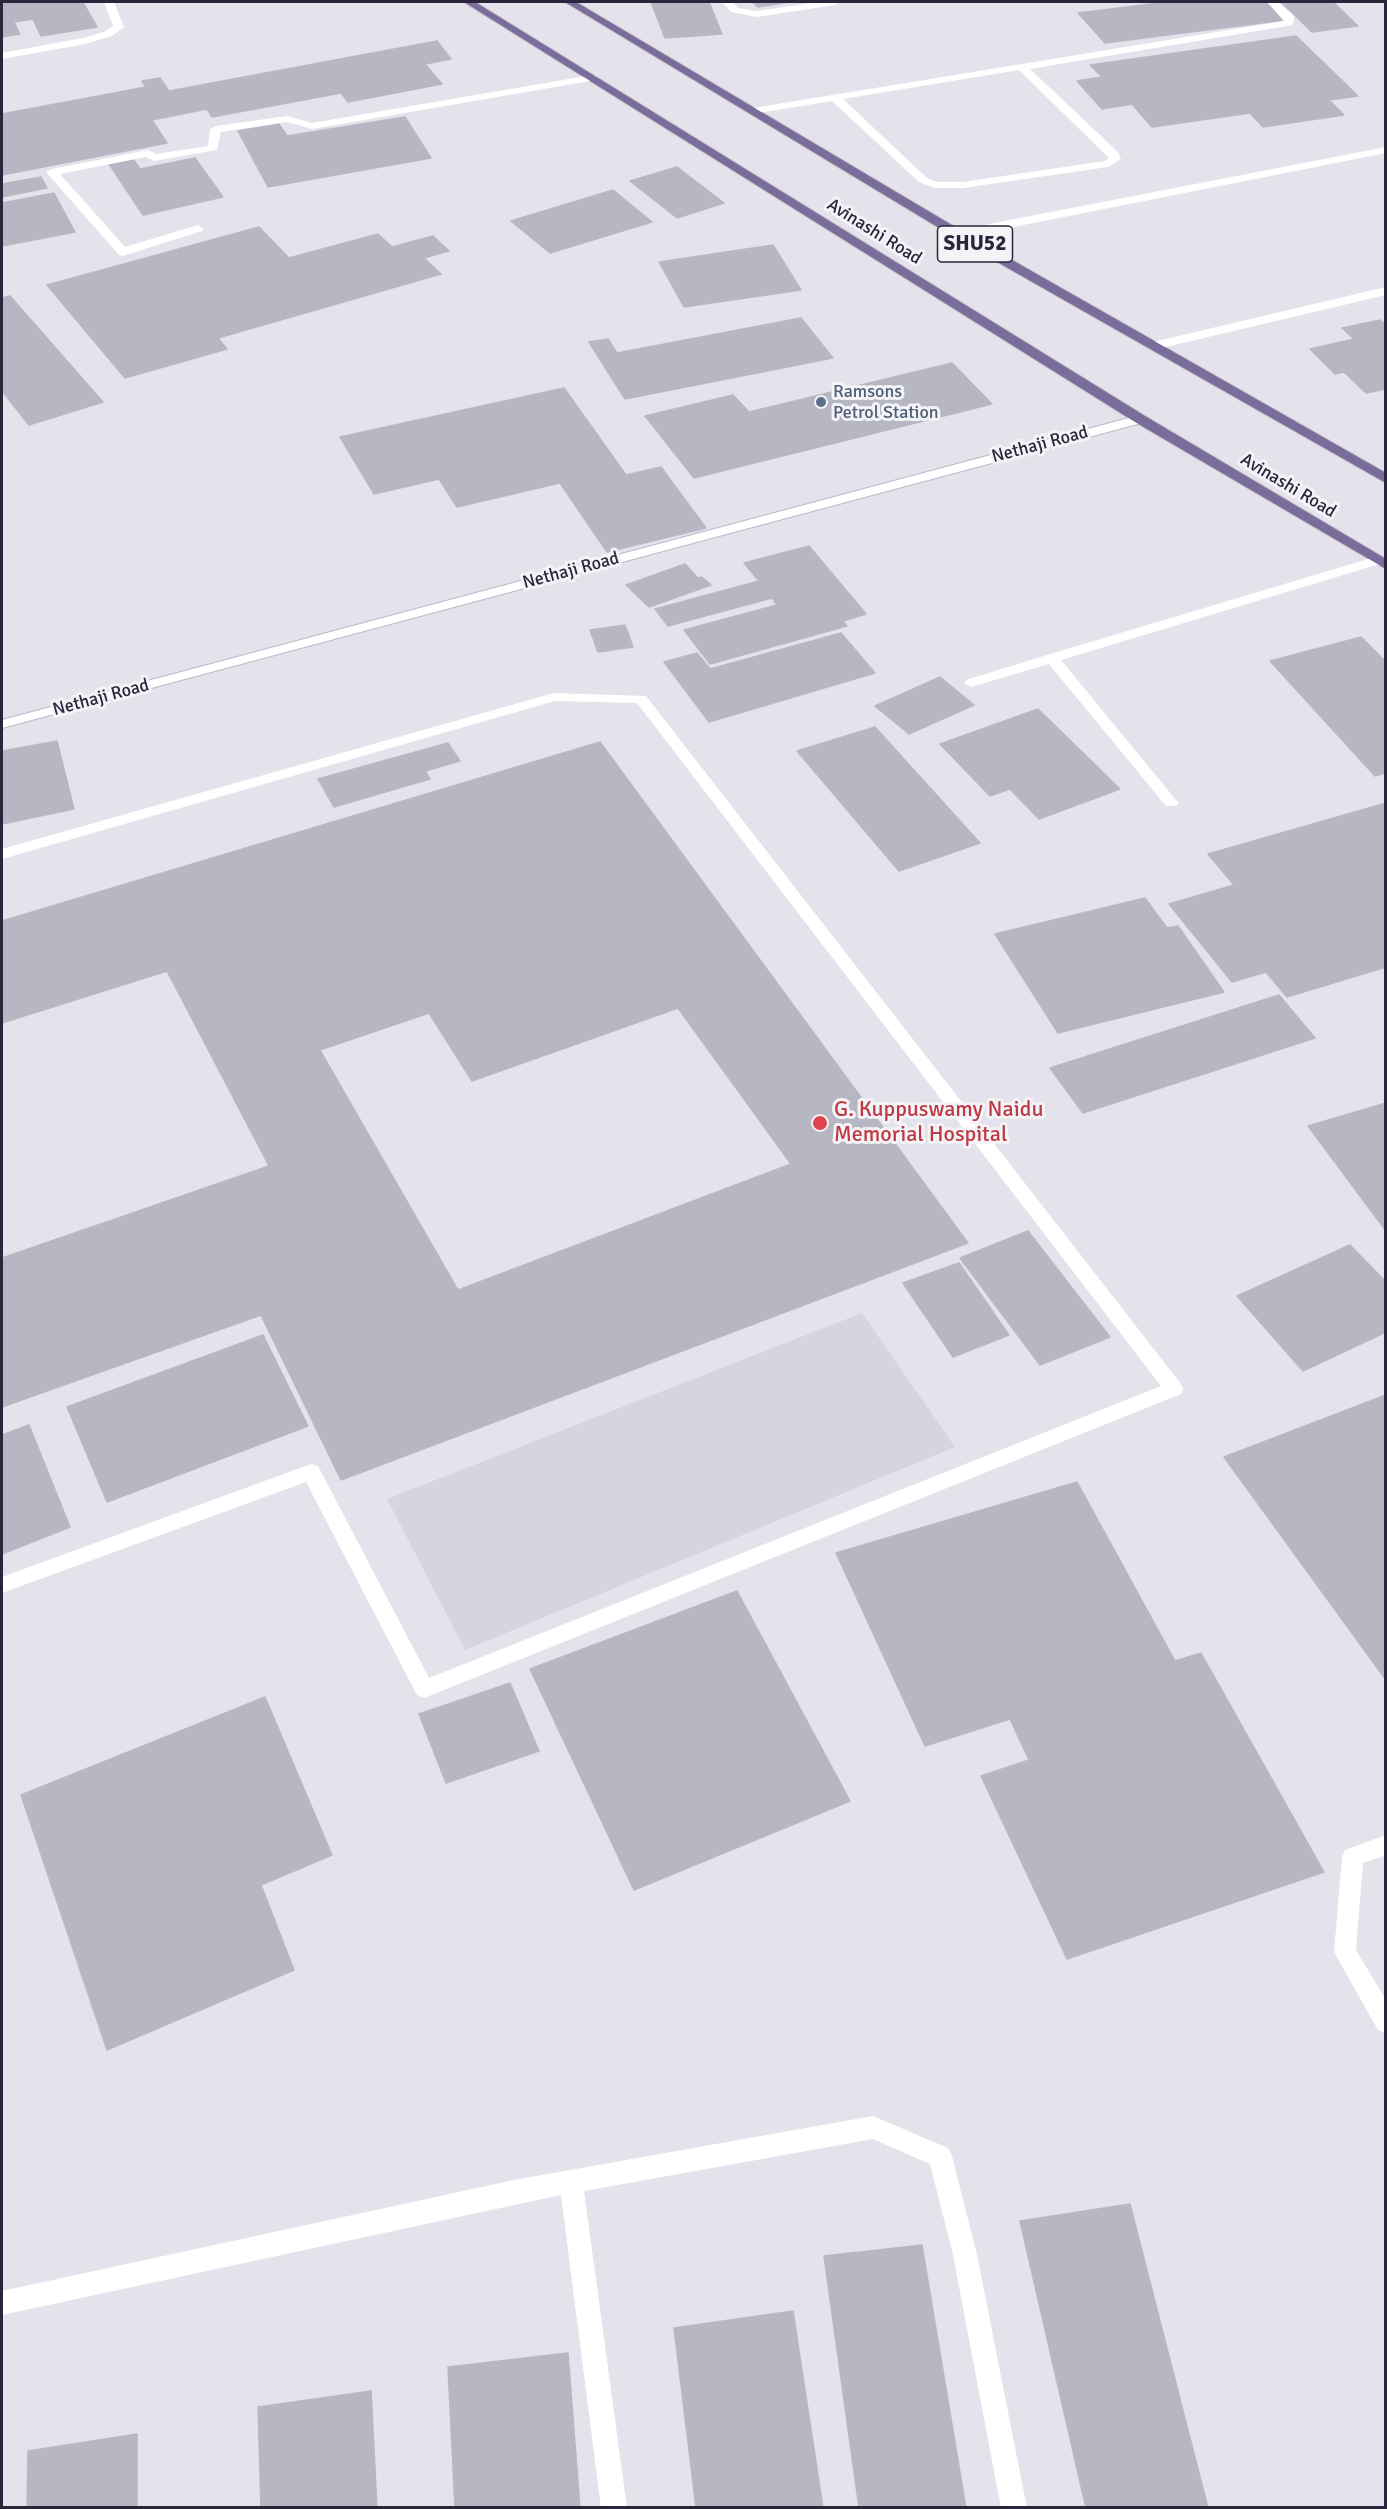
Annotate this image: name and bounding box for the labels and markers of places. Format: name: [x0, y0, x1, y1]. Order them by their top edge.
place label: Ramsons Petrol Station: [833, 381, 939, 424]
marker: Ramsons Petrol Station: [814, 395, 828, 409]
place label: G. Kuppuswamy Naidu Memorial Hospital: [834, 1097, 1043, 1148]
marker: G. Kuppuswamy Naidu Memorial Hospital: [811, 1114, 829, 1132]

